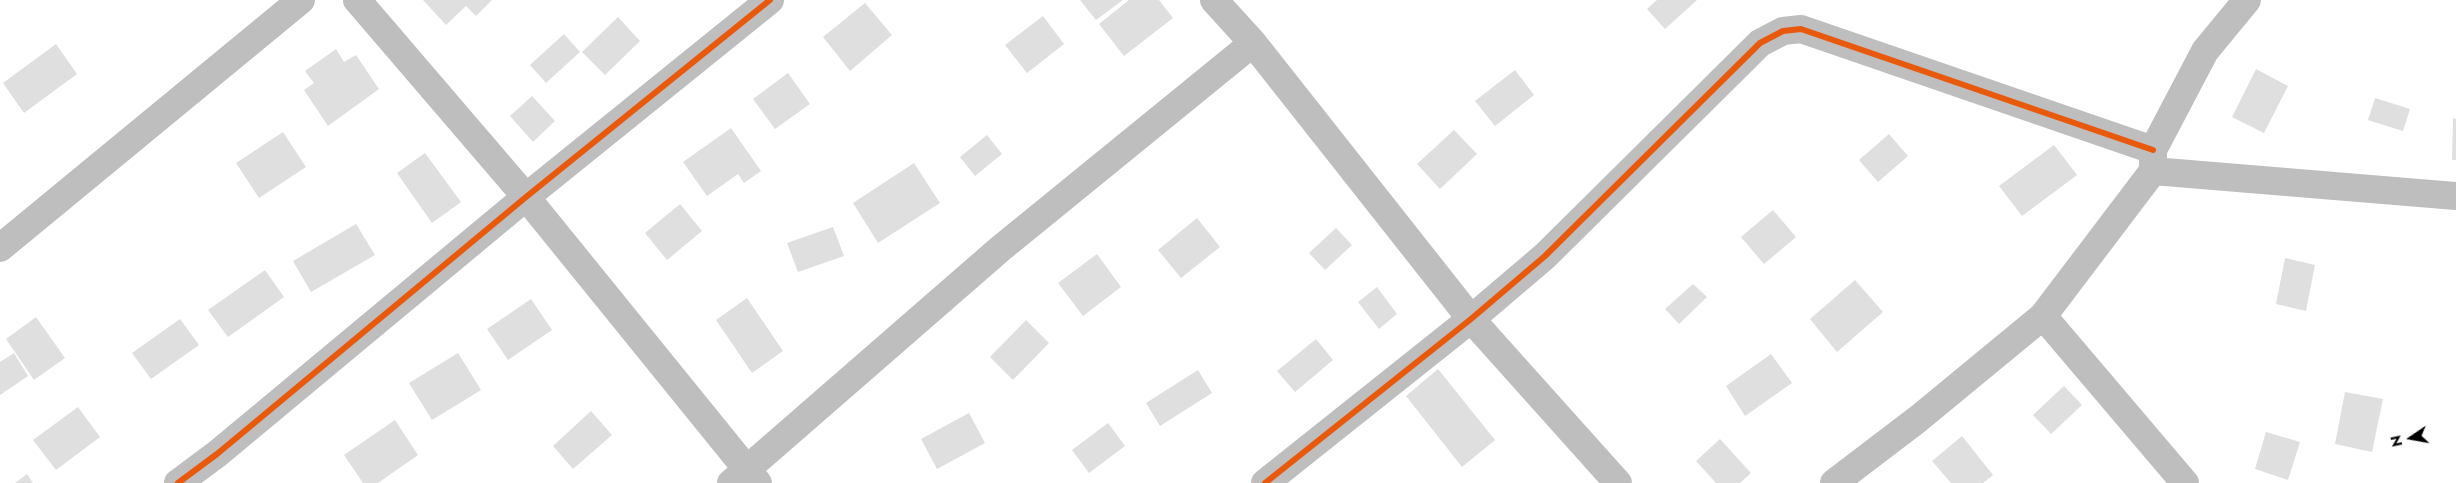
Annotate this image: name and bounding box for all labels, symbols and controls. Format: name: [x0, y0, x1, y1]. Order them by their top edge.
north arrow: [2386, 413, 2436, 463]
text: N: [2385, 434, 2407, 449]

